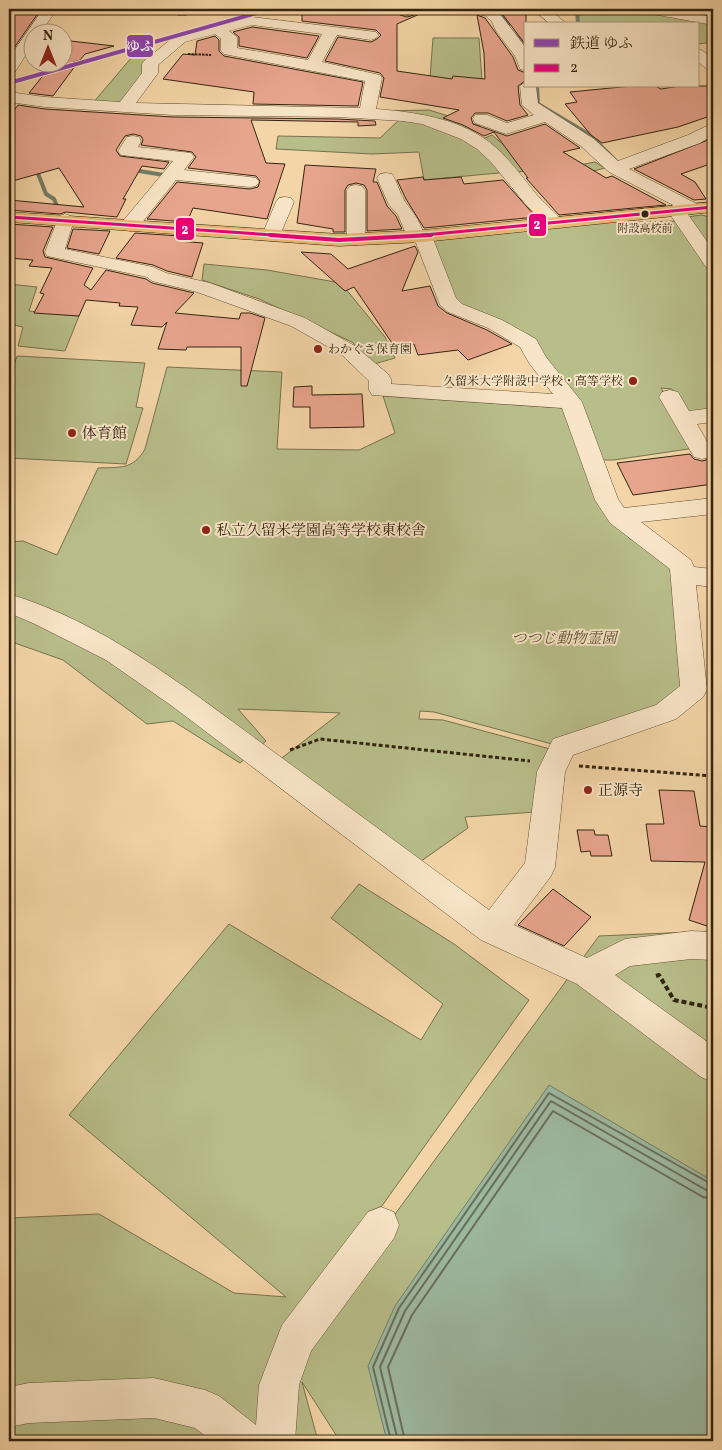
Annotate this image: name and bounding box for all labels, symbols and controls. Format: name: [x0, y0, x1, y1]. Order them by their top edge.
north arrow: [22, 22, 72, 72]
legend: [524, 22, 700, 88]
text: N: [43, 27, 53, 46]
line badge: ゆふ: [126, 34, 154, 58]
text: 鉄道 ゆふ: [570, 34, 633, 55]
text: ゆふ: [126, 38, 154, 57]
text: 2: [570, 58, 578, 79]
marker: 附設高校前: [640, 209, 650, 219]
line badge: 2: [528, 213, 547, 237]
text: 2: [533, 216, 541, 235]
line badge: 2: [175, 217, 195, 241]
text: 2: [181, 221, 189, 240]
place label: 附設高校前: [618, 222, 673, 237]
place label: わかぐさ保育園: [328, 342, 412, 358]
marker: わかぐさ保育園: [312, 343, 324, 355]
place label: 久留米大学附設中学校・高等学校: [443, 374, 623, 390]
marker: 久留米大学附設中学校・高等学校: [627, 375, 639, 387]
place label: 体育館: [82, 424, 127, 445]
marker: 体育館: [66, 427, 78, 439]
place label: 私立久留米学園高等学校東校舎: [216, 521, 426, 542]
marker: 私立久留米学園高等学校東校舎: [200, 524, 212, 536]
park label: つつじ動物霊園: [511, 629, 619, 650]
place label: 正源寺: [598, 781, 643, 802]
marker: 正源寺: [582, 784, 594, 796]

